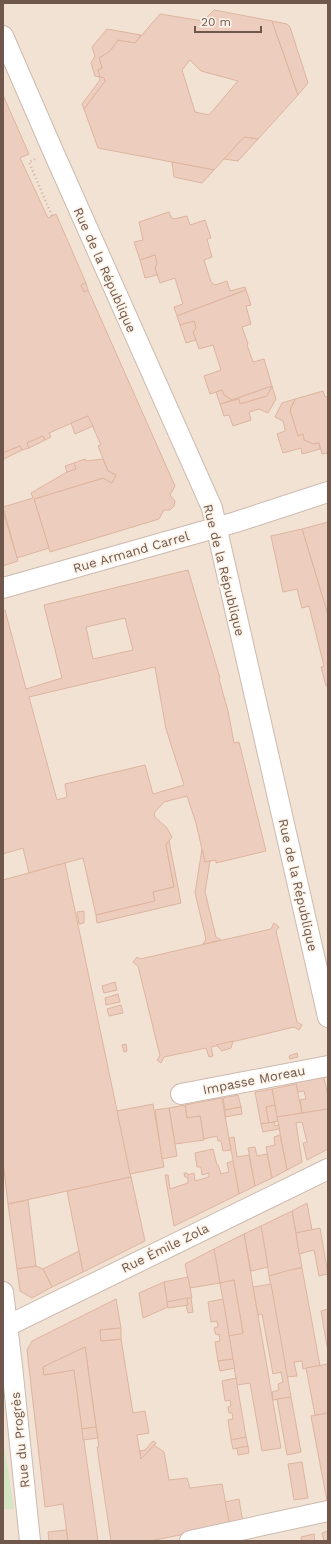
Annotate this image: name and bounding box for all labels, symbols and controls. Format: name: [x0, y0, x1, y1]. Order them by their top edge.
scale bar: [195, 8, 261, 34]
text: 20 m: [201, 15, 231, 29]
street label: Rue de la République: [71, 205, 139, 335]
street label: Rue de la République: [200, 503, 248, 637]
street label: Rue Armand Carrel: [71, 528, 191, 576]
street label: Rue de la République: [275, 817, 321, 953]
street label: Impasse Moreau: [201, 1063, 307, 1097]
street label: Rue Émile Zola: [118, 1219, 212, 1276]
street label: Rue du Progrès: [7, 1391, 32, 1489]

